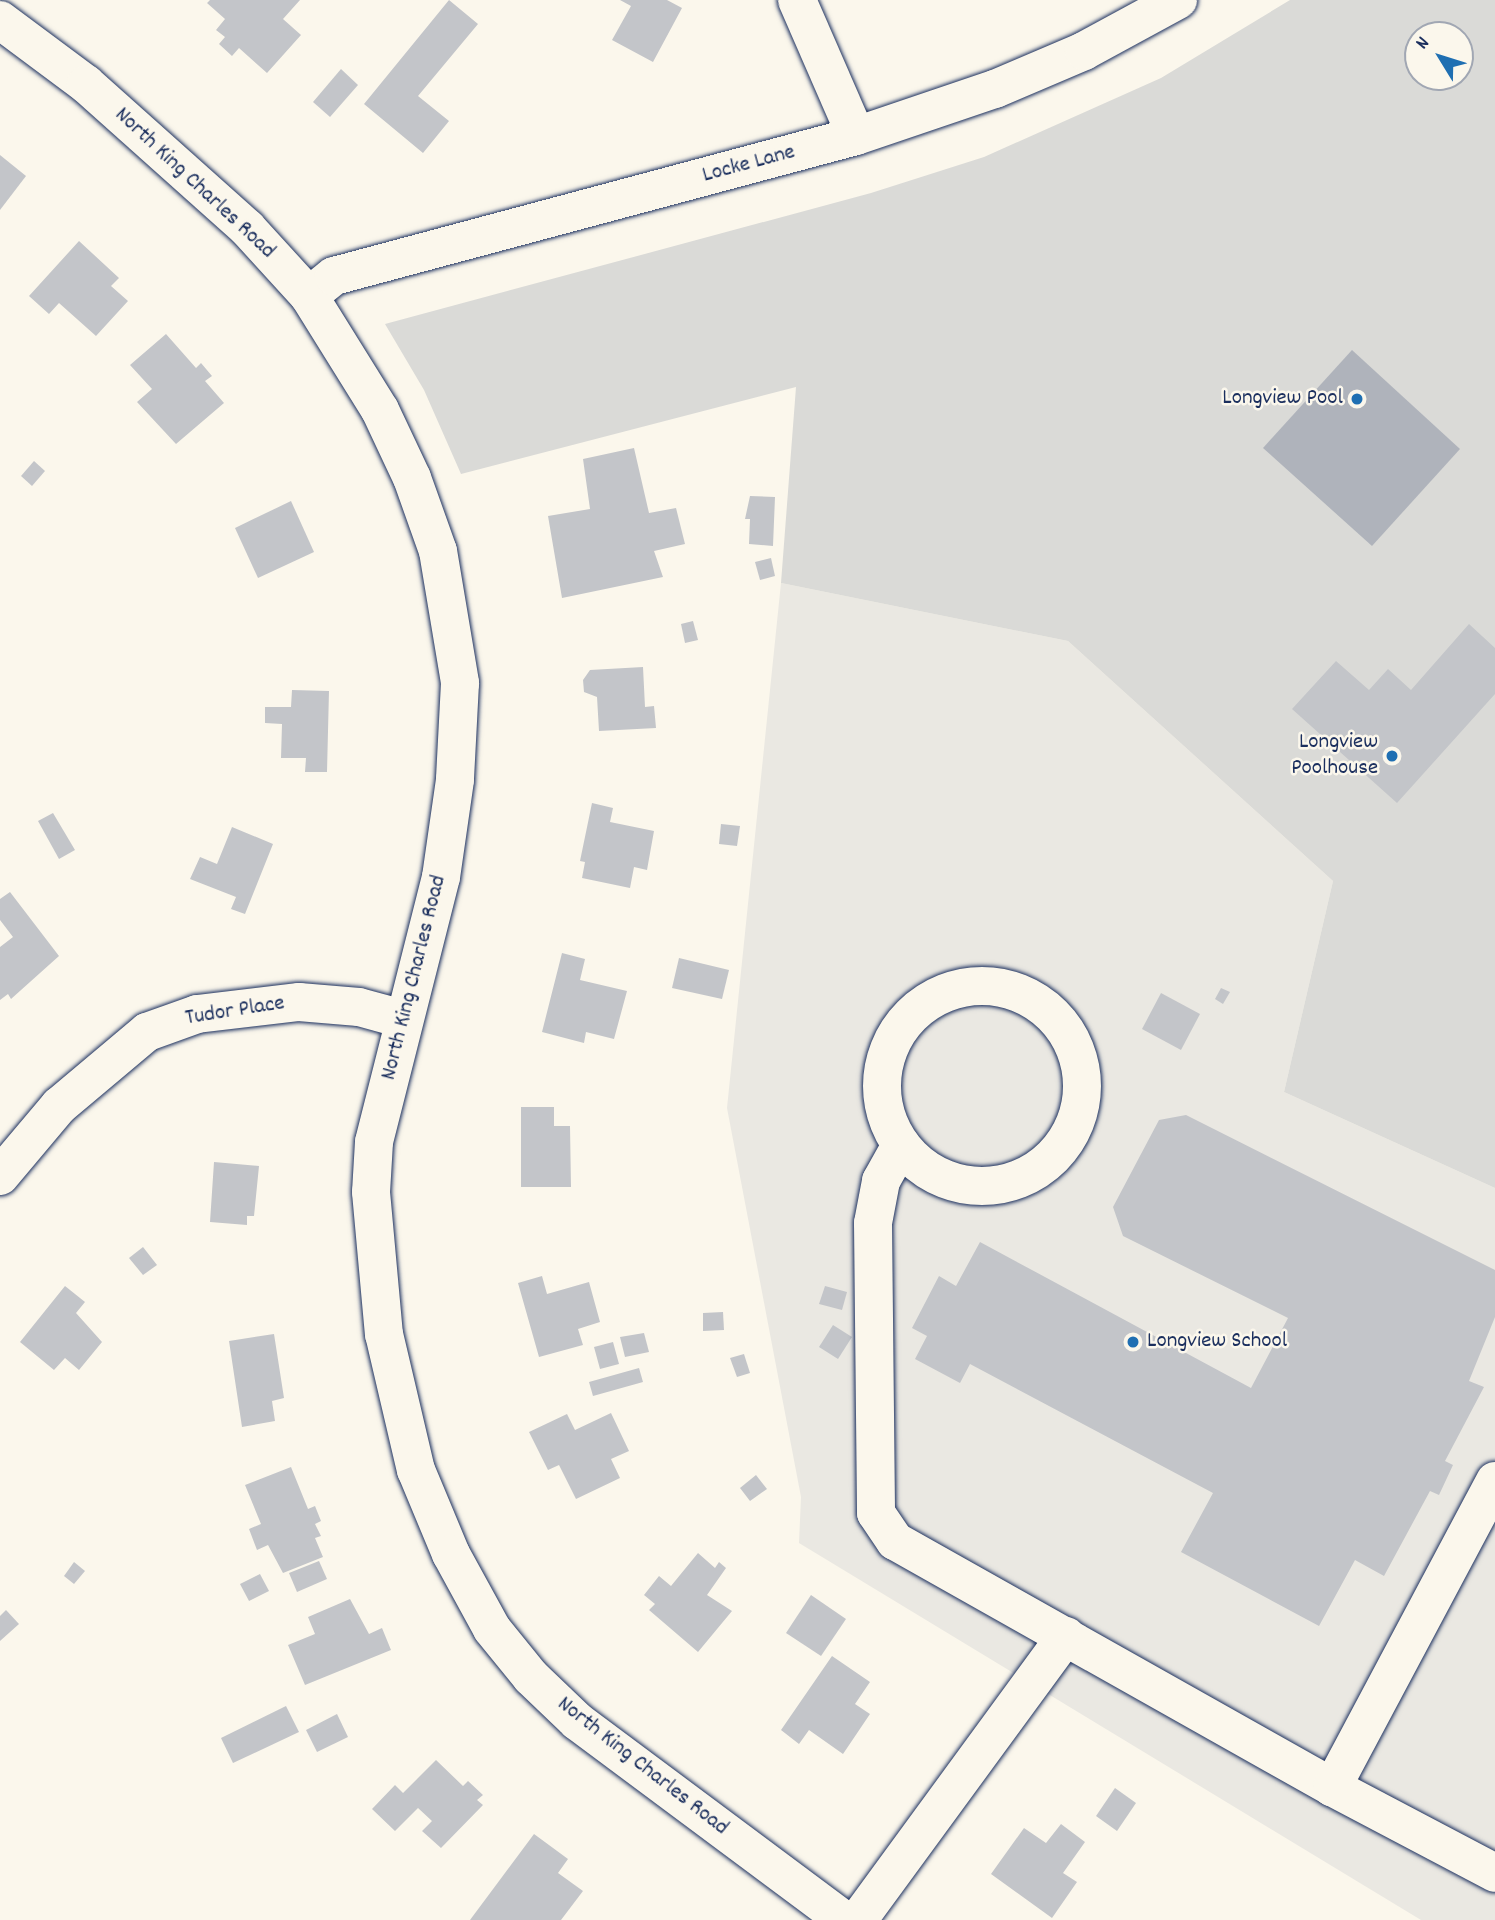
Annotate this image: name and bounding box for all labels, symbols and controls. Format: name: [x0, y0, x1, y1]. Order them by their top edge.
north arrow: [1404, 21, 1474, 91]
text: N: [1410, 32, 1437, 56]
street label: North King Charles Road: [108, 102, 280, 266]
street label: Locke Lane: [700, 139, 798, 191]
place label: Longview Pool: [1222, 385, 1343, 413]
marker: Longview Pool: [1349, 391, 1365, 407]
place label: Longview Poolhouse: [1291, 729, 1378, 783]
marker: Longview Poolhouse: [1384, 748, 1400, 764]
street label: North King Charles Road: [376, 873, 454, 1083]
street label: Tudor Place: [183, 991, 287, 1033]
place label: Longview School: [1147, 1328, 1287, 1356]
marker: Longview School: [1125, 1334, 1141, 1350]
street label: North King Charles Road: [551, 1691, 733, 1843]

